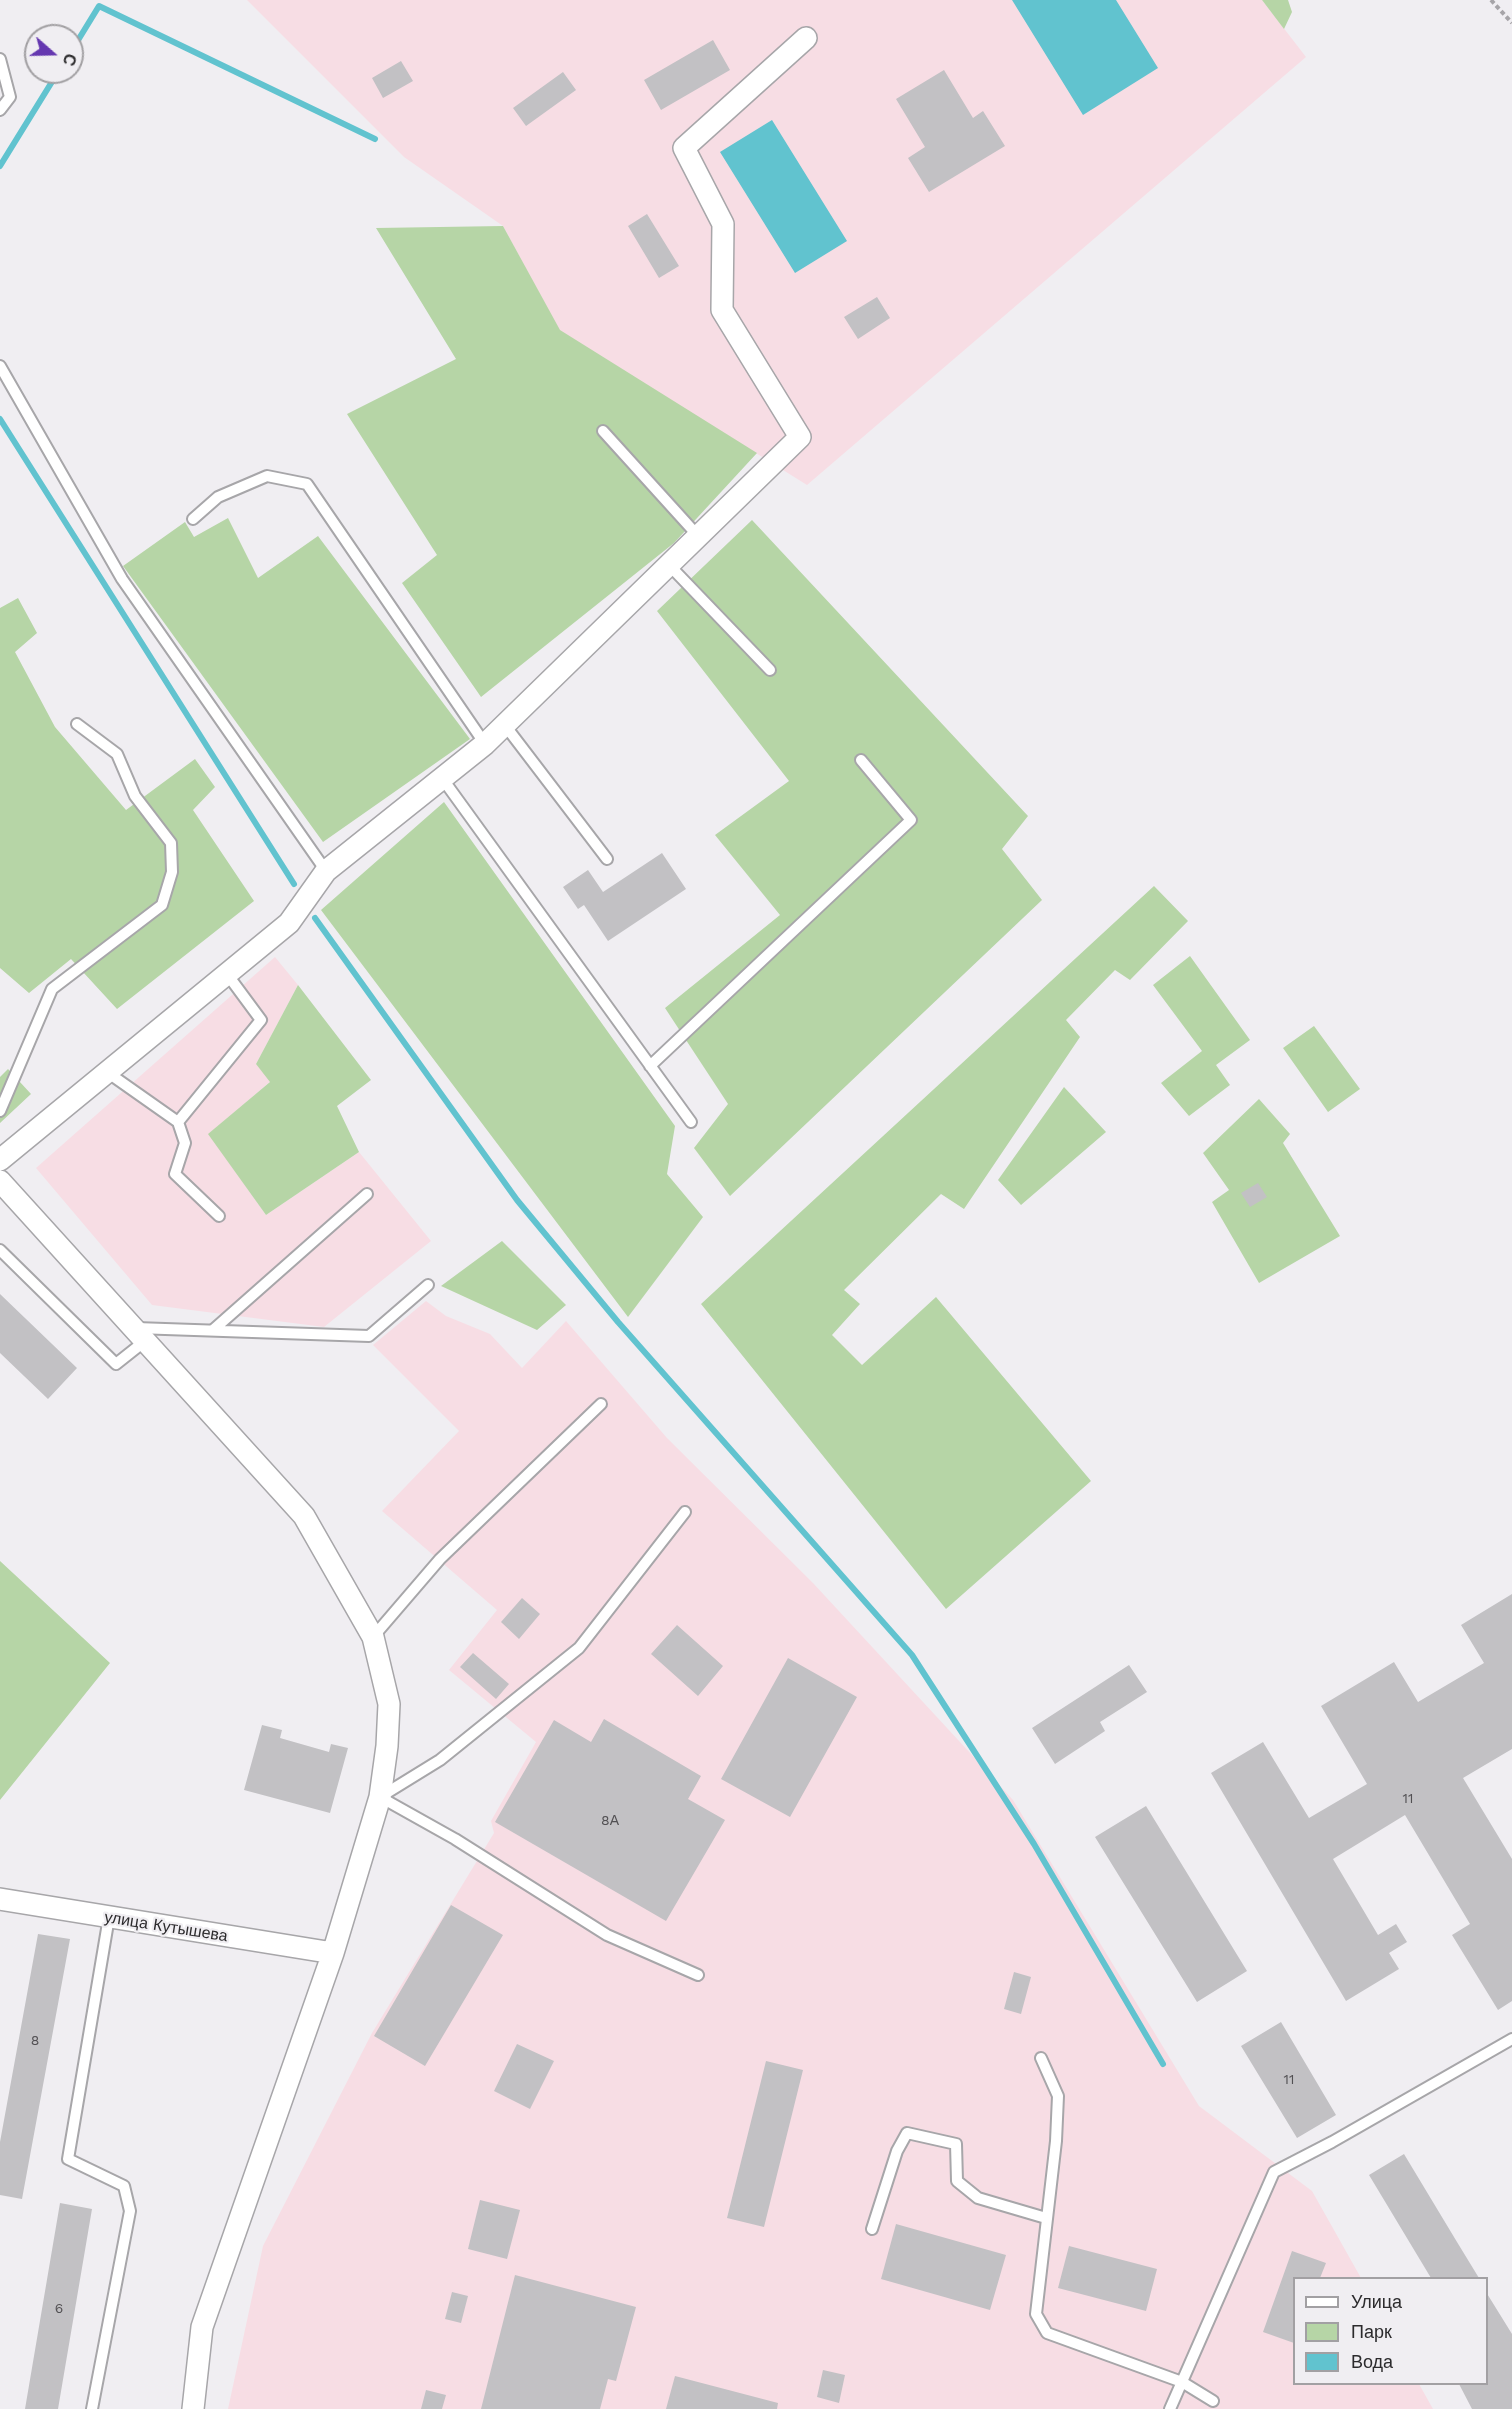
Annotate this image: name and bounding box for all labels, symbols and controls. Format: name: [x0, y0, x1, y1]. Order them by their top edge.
north arrow: [24, 24, 84, 84]
text: С: [59, 51, 80, 68]
house number: 11: [1403, 1791, 1413, 1807]
house number: 8А: [601, 1813, 619, 1829]
street label: улица Кутышева: [103, 1908, 229, 1946]
house number: 8: [31, 2033, 39, 2049]
house number: 11: [1284, 2072, 1294, 2088]
legend: [1293, 2277, 1488, 2385]
text: Улица: [1351, 2291, 1402, 2312]
house number: 6: [55, 2301, 63, 2317]
text: Парк: [1351, 2321, 1392, 2342]
text: Вода: [1351, 2351, 1393, 2372]

